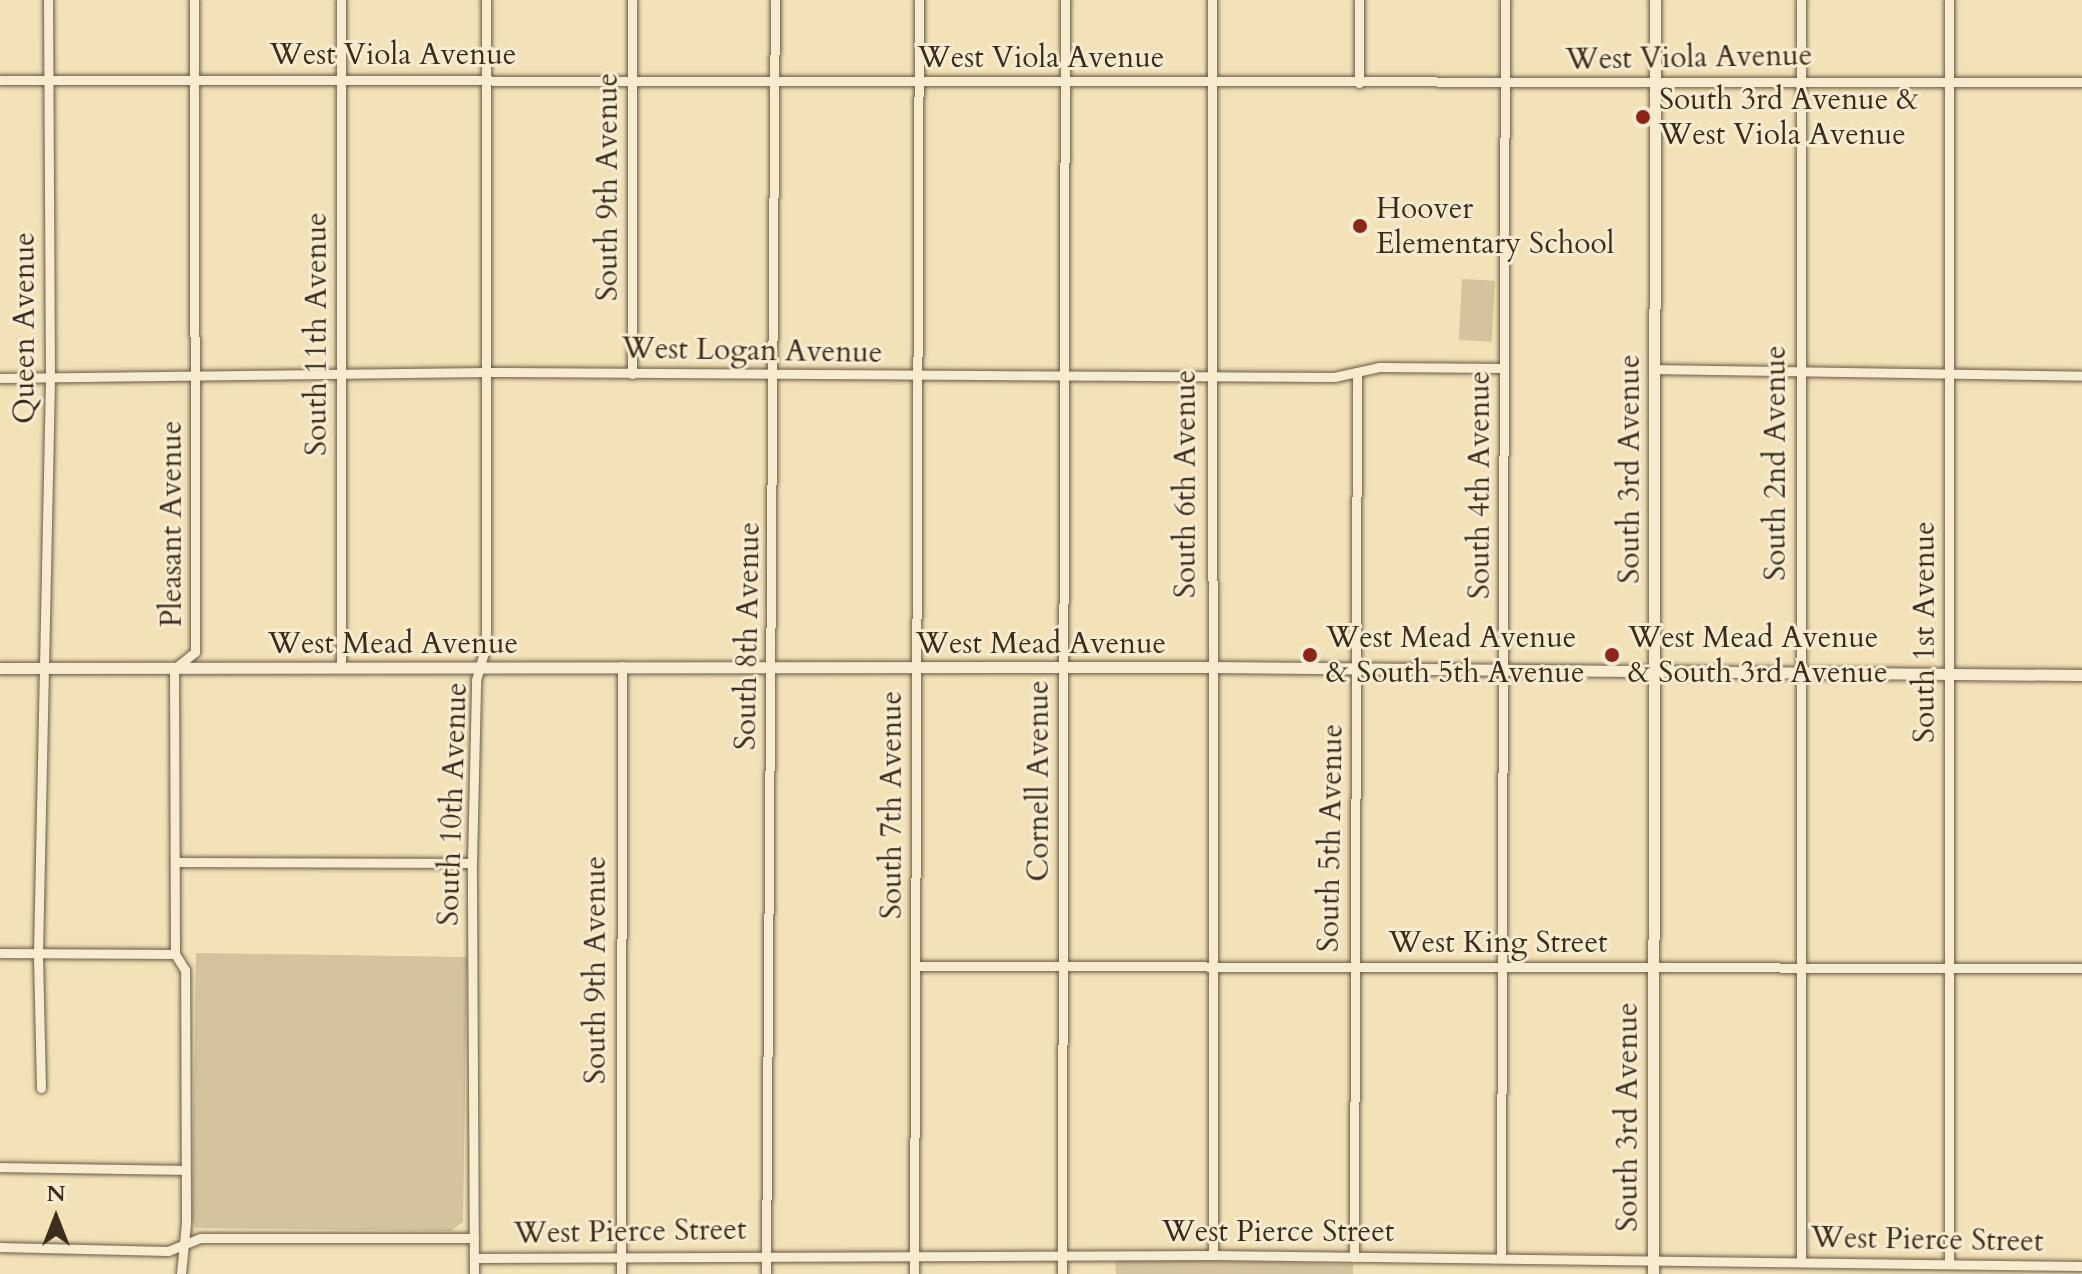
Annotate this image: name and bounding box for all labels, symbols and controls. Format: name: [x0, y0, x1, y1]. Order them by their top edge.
street label: West Viola Avenue: [270, 37, 516, 73]
street label: West Viola Avenue: [1565, 38, 1813, 78]
street label: West Viola Avenue: [918, 40, 1164, 76]
street label: South 9th Avenue: [590, 73, 626, 301]
place label: South 3rd Avenue & West Viola Avenue: [1659, 82, 1919, 152]
marker: South 3rd Avenue & West Viola Avenue: [1634, 108, 1652, 126]
place label: Hoover Elementary School: [1376, 191, 1614, 262]
street label: South 11th Avenue: [299, 212, 335, 456]
marker: Hoover Elementary School: [1351, 217, 1369, 235]
street label: Queen Avenue: [7, 232, 43, 424]
street label: West Logan Avenue: [621, 331, 883, 371]
street label: South 2nd Avenue: [1758, 345, 1794, 581]
street label: South 3rd Avenue: [1612, 354, 1648, 584]
street label: South 6th Avenue: [1168, 370, 1204, 598]
street label: South 4th Avenue: [1462, 371, 1498, 599]
street label: Pleasant Avenue: [154, 421, 190, 627]
street label: South 1st Avenue: [1907, 521, 1943, 743]
street label: South 8th Avenue: [728, 522, 768, 750]
place label: West Mead Avenue & South 5th Avenue: [1326, 620, 1585, 690]
place label: West Mead Avenue & South 3rd Avenue: [1628, 620, 1888, 690]
street label: West Mead Avenue: [268, 626, 518, 662]
street label: West Mead Avenue: [916, 626, 1166, 662]
marker: West Mead Avenue & South 5th Avenue: [1301, 646, 1319, 664]
marker: West Mead Avenue & South 3rd Avenue: [1603, 646, 1621, 664]
street label: Cornell Avenue: [1021, 680, 1057, 882]
street label: South 10th Avenue: [431, 682, 475, 926]
street label: South 7th Avenue: [874, 691, 910, 919]
street label: South 5th Avenue: [1311, 724, 1351, 952]
street label: South 9th Avenue: [578, 856, 614, 1084]
street label: West King Street: [1388, 925, 1608, 961]
street label: South 3rd Avenue: [1610, 1002, 1646, 1232]
north arrow: [16, 1178, 96, 1258]
text: N: [46, 1179, 66, 1209]
street label: West Pierce Street: [513, 1212, 747, 1252]
street label: West Pierce Street: [1162, 1214, 1394, 1250]
street label: West Pierce Street: [1810, 1220, 2044, 1260]

